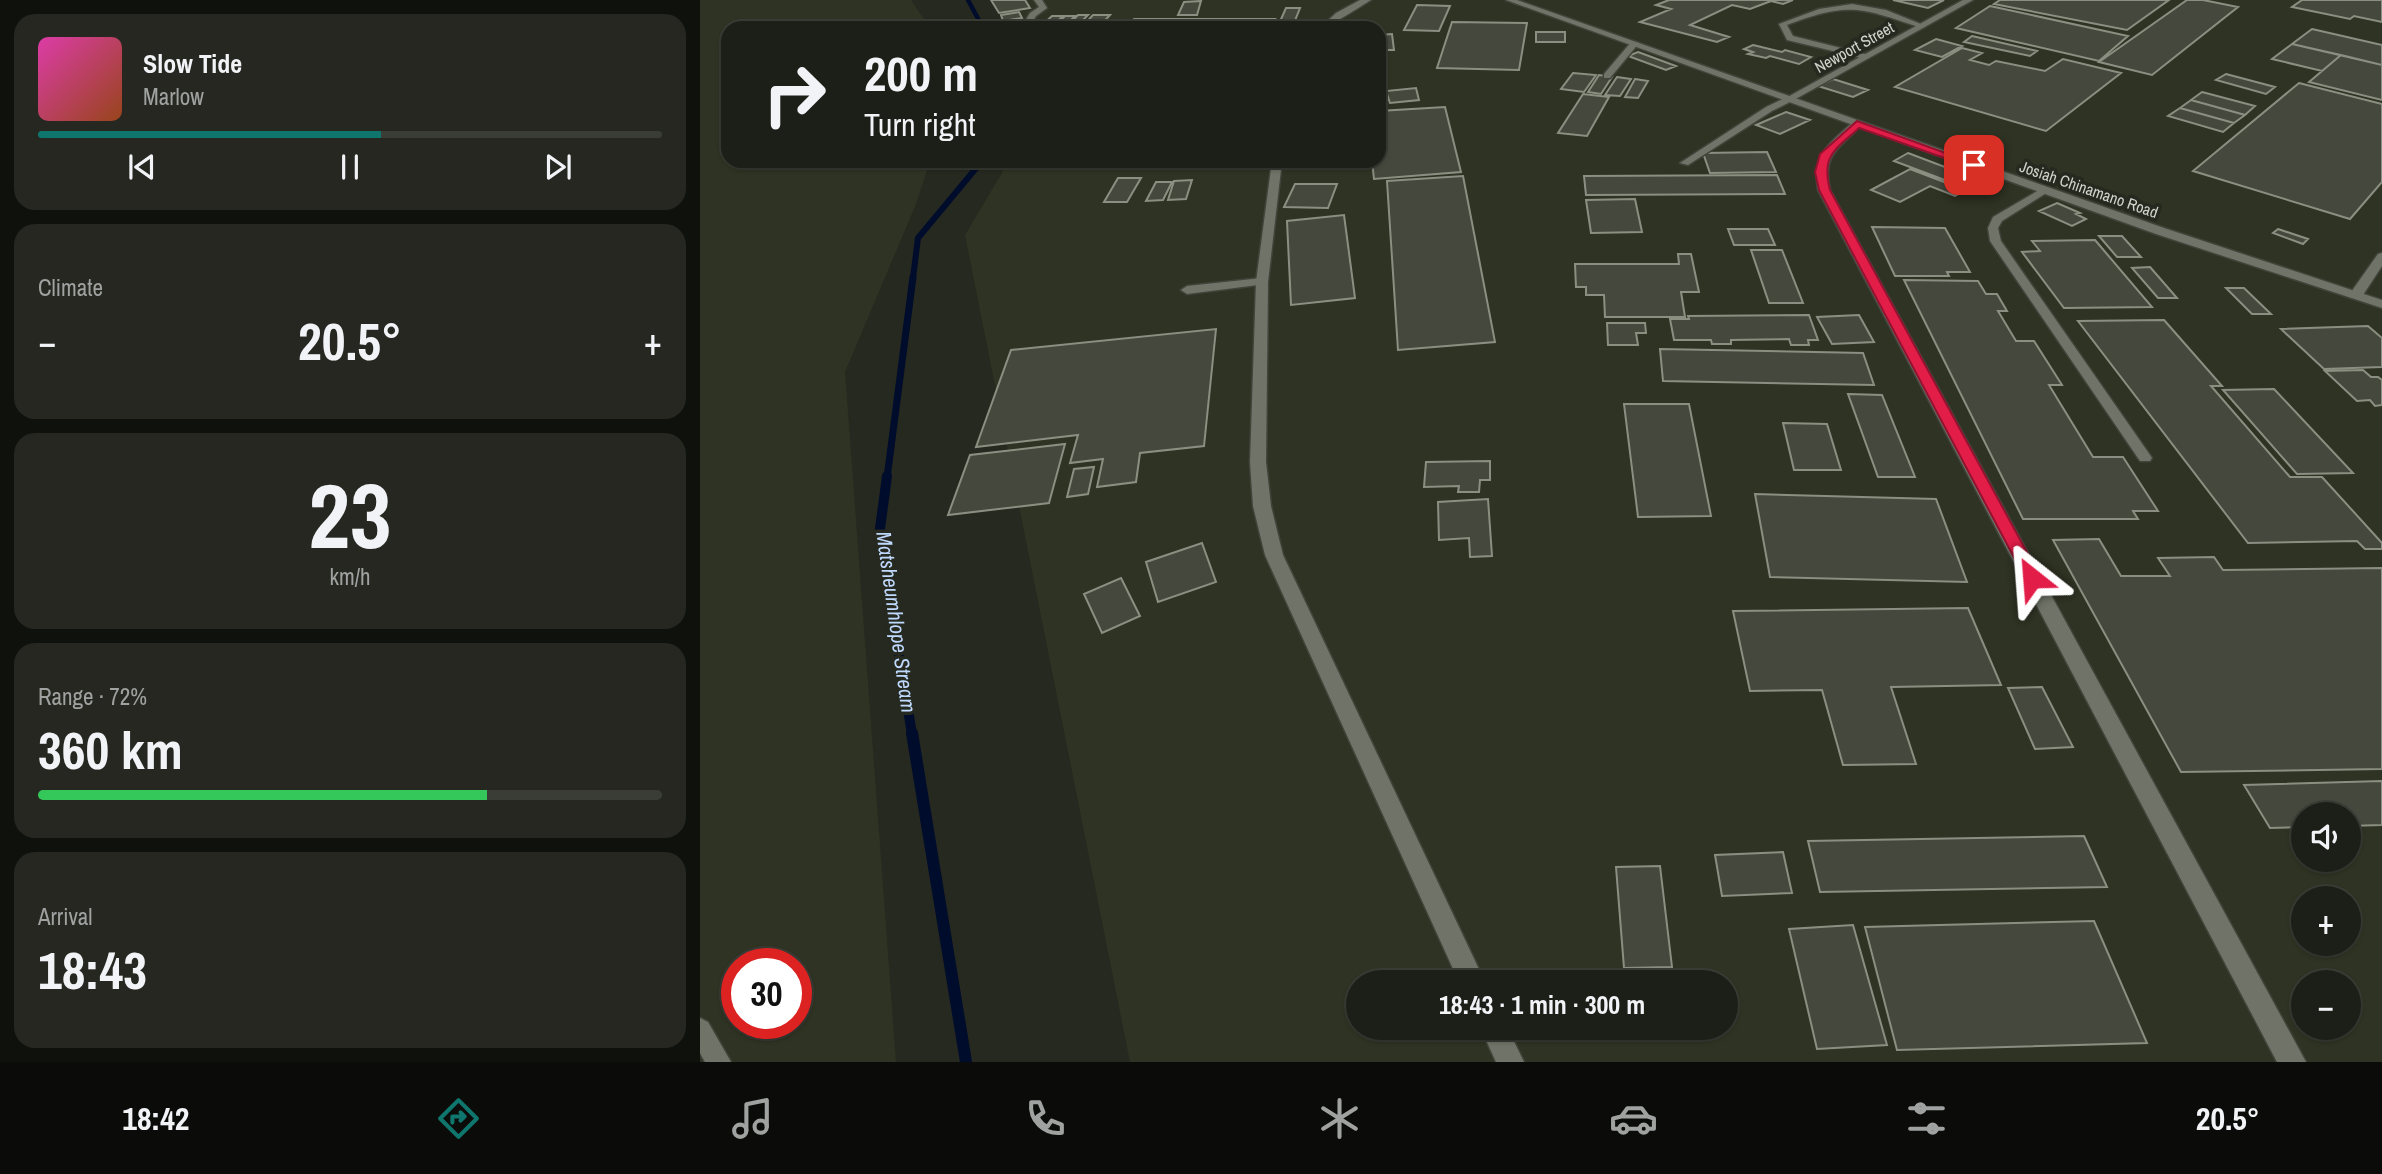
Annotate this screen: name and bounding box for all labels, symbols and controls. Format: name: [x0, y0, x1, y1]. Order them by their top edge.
street label: Newport Street: [1810, 16, 1898, 78]
text: 200 m: [864, 40, 978, 106]
text: Slow Tide: [143, 46, 242, 81]
icon: right: [749, 49, 840, 140]
text: Marlow: [143, 81, 204, 112]
text: Turn right: [864, 103, 976, 146]
pin: [1944, 135, 2004, 195]
icon: arrive: [1955, 146, 1993, 184]
icon: previous: [123, 148, 161, 186]
icon: pause: [331, 148, 369, 186]
icon: next: [539, 148, 577, 186]
street label: Josiah Chinamano Road: [2017, 155, 2161, 223]
text: Climate: [38, 272, 103, 303]
text: 20.5°: [298, 306, 402, 376]
text: −: [38, 316, 56, 367]
text: +: [644, 316, 662, 367]
text: 23: [309, 454, 392, 576]
water label: Matsheumhlope Stream: [869, 529, 924, 714]
position arrow: [1995, 541, 2069, 615]
text: km/h: [330, 561, 370, 592]
text: Range · 72%: [38, 681, 147, 712]
text: 360 km: [38, 715, 183, 785]
map controls: [2291, 802, 2361, 1040]
button: sound: [2291, 802, 2361, 872]
button: +: [2291, 886, 2361, 956]
text: Arrival: [38, 901, 93, 932]
text: 18:43: [38, 935, 147, 1005]
speed limit sign: 30: [721, 948, 812, 1039]
button: −: [2291, 970, 2361, 1040]
text: 18:43 · 1 min · 300 m: [1439, 987, 1645, 1022]
icon: directions: [434, 1094, 483, 1143]
icon: music: [728, 1094, 777, 1143]
icon: phone: [1021, 1094, 1070, 1143]
icon: climate: [1315, 1094, 1364, 1143]
icon: car: [1609, 1094, 1658, 1143]
icon: filters: [1902, 1094, 1951, 1143]
text: 18:42: [122, 1097, 189, 1140]
text: 20.5°: [2196, 1097, 2260, 1140]

